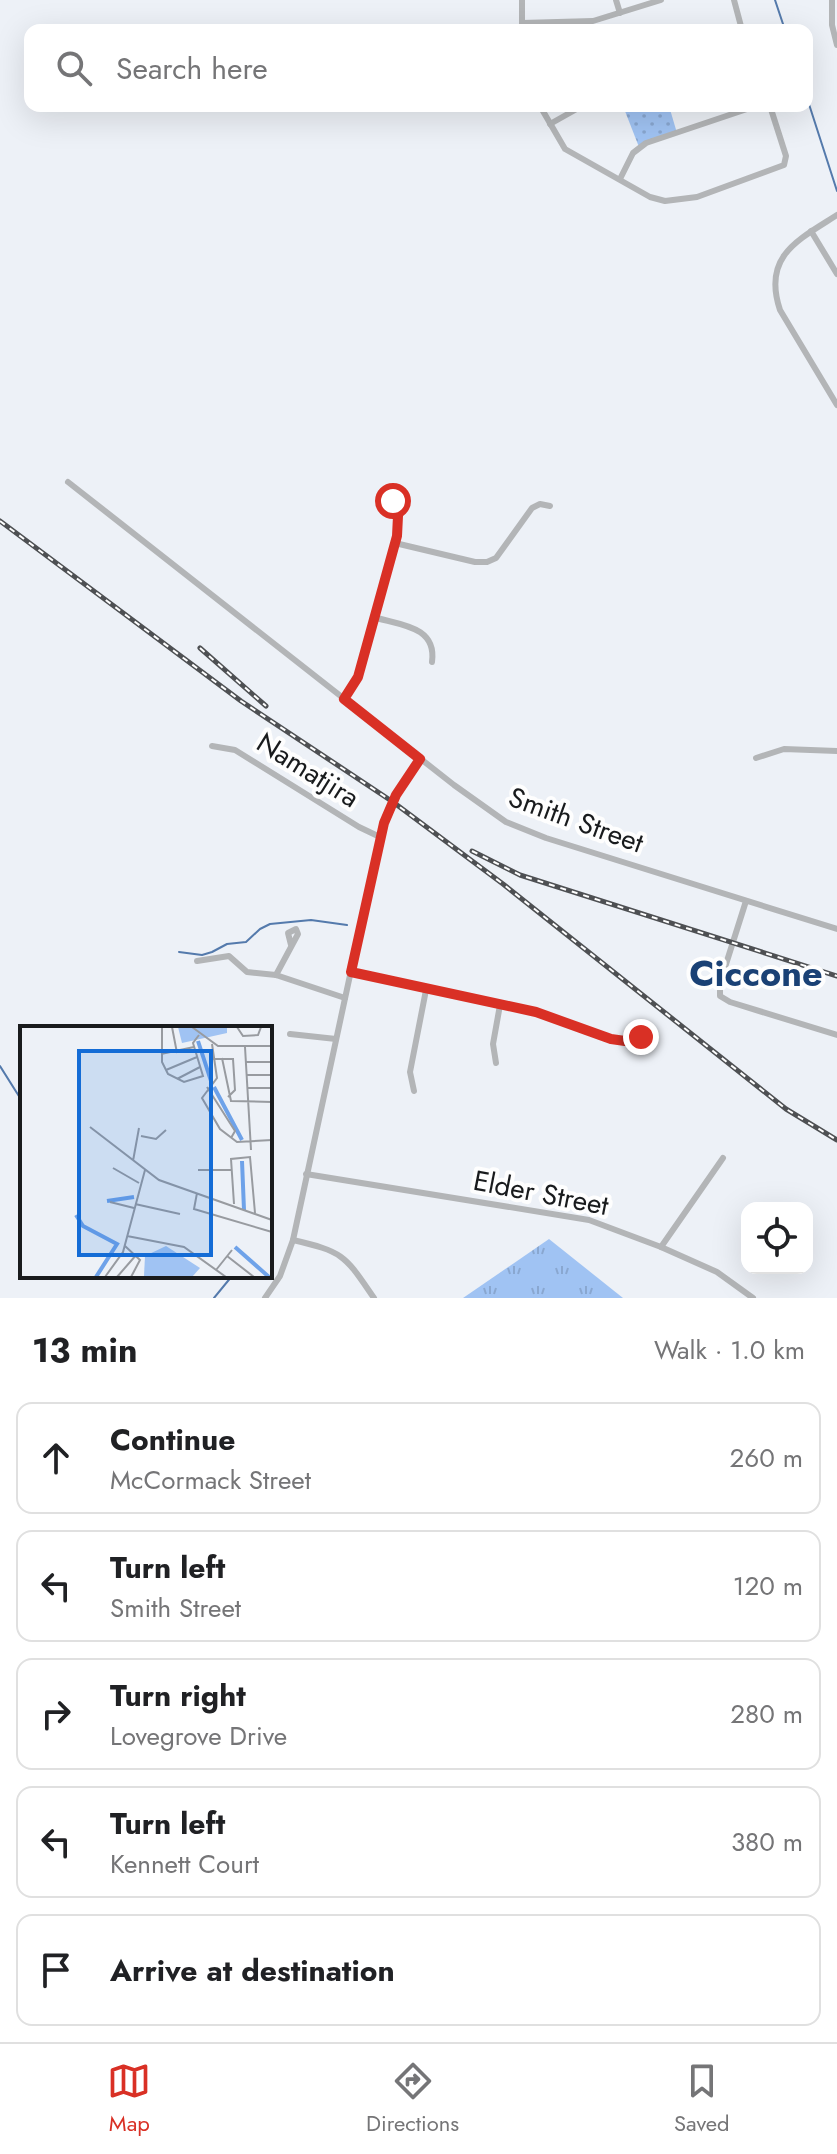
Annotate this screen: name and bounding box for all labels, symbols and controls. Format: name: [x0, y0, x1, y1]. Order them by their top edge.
search box: [24, 24, 813, 112]
icon: search: [52, 46, 96, 90]
text: Search here: [116, 47, 268, 90]
route start: [375, 483, 411, 519]
street label: Namatjira: [249, 722, 367, 818]
street label: Smith Street: [503, 777, 650, 863]
district label: Ciccone: [689, 947, 823, 999]
route end: [623, 1019, 659, 1055]
inset map: [20, 1026, 272, 1278]
street label: Elder Street: [470, 1160, 612, 1226]
map controls: [741, 1202, 813, 1274]
button: locate: [741, 1202, 813, 1274]
text: 13 min: [32, 1326, 137, 1375]
text: Walk · 1.0 km: [654, 1331, 805, 1369]
text: Continue: [110, 1418, 236, 1461]
icon: ahead: [34, 1436, 78, 1480]
text: 260 m: [730, 1439, 803, 1477]
text: McCormack Street: [110, 1461, 311, 1499]
text: Turn left: [110, 1546, 225, 1589]
icon: left: [34, 1564, 78, 1608]
text: 120 m: [733, 1567, 803, 1605]
text: Smith Street: [110, 1589, 241, 1627]
text: Turn right: [110, 1674, 246, 1717]
icon: right: [34, 1692, 78, 1736]
text: 280 m: [730, 1695, 803, 1733]
text: Lovegrove Drive: [110, 1717, 287, 1755]
text: Turn left: [110, 1802, 225, 1845]
icon: left: [34, 1820, 78, 1864]
text: 380 m: [731, 1823, 803, 1861]
text: Kennett Court: [110, 1845, 259, 1883]
icon: arrive: [34, 1948, 78, 1992]
text: Arrive at destination: [110, 1949, 395, 1992]
tab: Map: [107, 2059, 151, 2139]
tab: Directions: [366, 2059, 459, 2139]
tab: Saved: [674, 2059, 730, 2139]

